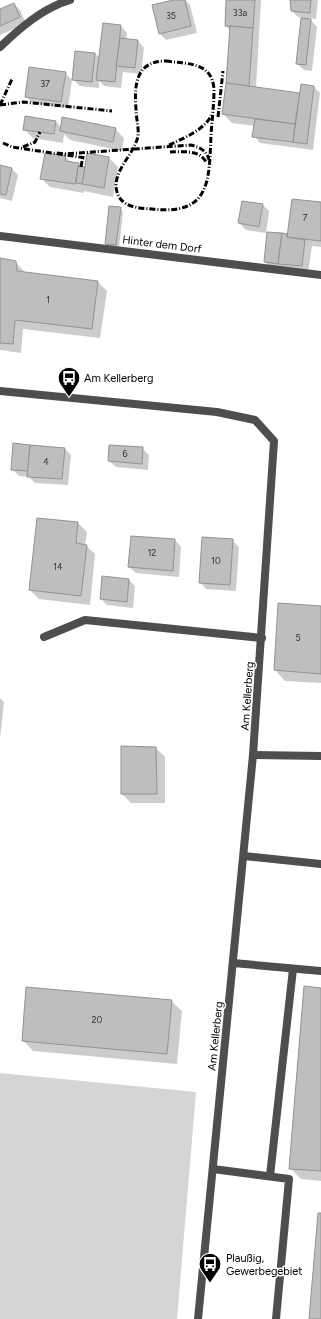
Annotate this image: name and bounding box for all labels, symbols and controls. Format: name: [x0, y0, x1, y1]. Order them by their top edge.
house number: 33a: [233, 7, 248, 18]
house number: 35: [166, 10, 176, 21]
house number: 37: [40, 78, 50, 89]
house number: 7: [303, 212, 308, 223]
street label: Hinter dem Dorf: [122, 233, 203, 256]
house number: 1: [46, 294, 50, 305]
bus stop icon: Am Kellerberg: [56, 365, 82, 398]
place label: Am Kellerberg: [84, 372, 153, 385]
house number: 6: [122, 448, 128, 459]
house number: 4: [43, 456, 49, 467]
house number: 12: [148, 547, 156, 558]
house number: 10: [211, 555, 221, 566]
house number: 14: [53, 561, 63, 572]
house number: 5: [295, 632, 301, 643]
street label: Am Kellerberg: [239, 661, 256, 731]
street label: Am Kellerberg: [205, 1001, 226, 1071]
house number: 20: [92, 1014, 103, 1025]
bus stop icon: Plaußig, Gewerbegebiet: [197, 1251, 223, 1284]
place label: Plaußig, Gewerbegebiet: [226, 1252, 303, 1278]

